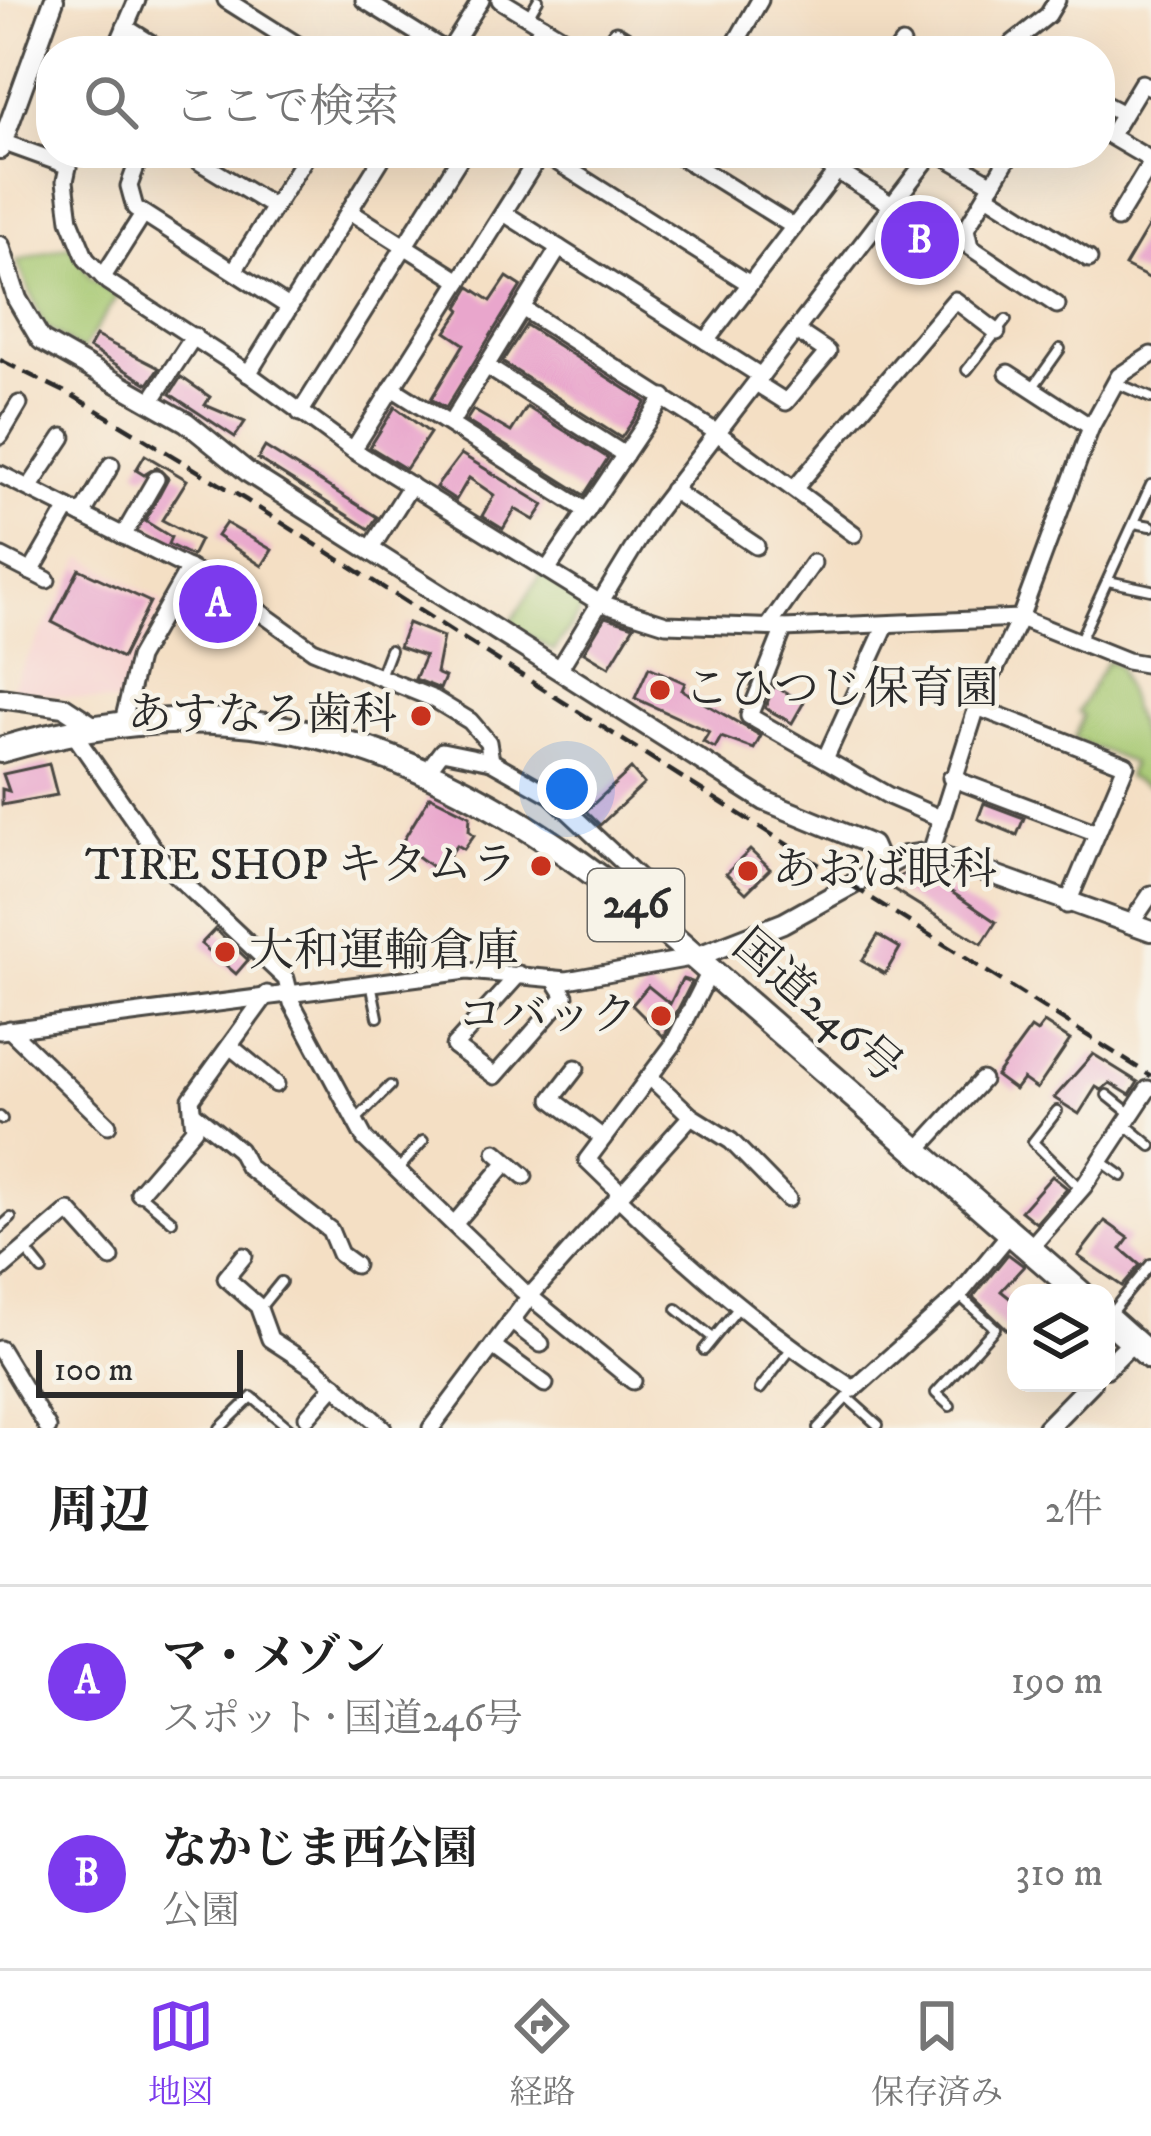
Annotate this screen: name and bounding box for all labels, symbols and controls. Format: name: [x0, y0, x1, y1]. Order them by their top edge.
search box: [36, 36, 1115, 168]
icon: search: [78, 69, 144, 135]
text: ここで検索: [174, 80, 399, 136]
pin: B: [881, 195, 959, 285]
pin: A: [179, 559, 257, 649]
place label: こひつじ保育園: [684, 662, 999, 718]
marker: こひつじ保育園: [647, 677, 673, 703]
place label: あすなろ歯科: [127, 688, 397, 744]
marker: あすなろ歯科: [408, 703, 434, 729]
your location: [537, 759, 597, 819]
place label: TIRE SHOP キタムラ: [85, 838, 517, 894]
place label: あおば眼科: [772, 843, 997, 899]
marker: TIRE SHOP キタムラ: [528, 853, 554, 879]
marker: あおば眼科: [735, 858, 761, 884]
road number: 246: [588, 869, 684, 941]
street label: 国道246号: [721, 918, 913, 1096]
place label: 大和運輸倉庫: [249, 924, 519, 980]
marker: 大和運輸倉庫: [212, 939, 238, 965]
place label: コバック: [457, 988, 637, 1044]
marker: コバック: [648, 1003, 674, 1029]
map controls: [1007, 1284, 1115, 1392]
button: layers: [1007, 1284, 1115, 1392]
scale bar: [36, 1344, 243, 1397]
text: 100 m: [54, 1350, 133, 1391]
text: 周辺: [48, 1480, 150, 1544]
text: 2件: [1045, 1486, 1103, 1535]
text: マ・メゾン: [162, 1630, 386, 1686]
text: A: [75, 1657, 99, 1706]
text: 190 m: [1011, 1657, 1103, 1706]
text: スポット · 国道246号: [162, 1695, 523, 1744]
text: なかじま西公園: [162, 1822, 477, 1878]
text: B: [75, 1849, 99, 1898]
text: 310 m: [1016, 1849, 1103, 1898]
text: 公園: [162, 1887, 240, 1936]
tab: 地図: [148, 1993, 214, 2114]
tab: 経路: [509, 1993, 575, 2114]
tab: 保存済み: [871, 1993, 1003, 2114]

